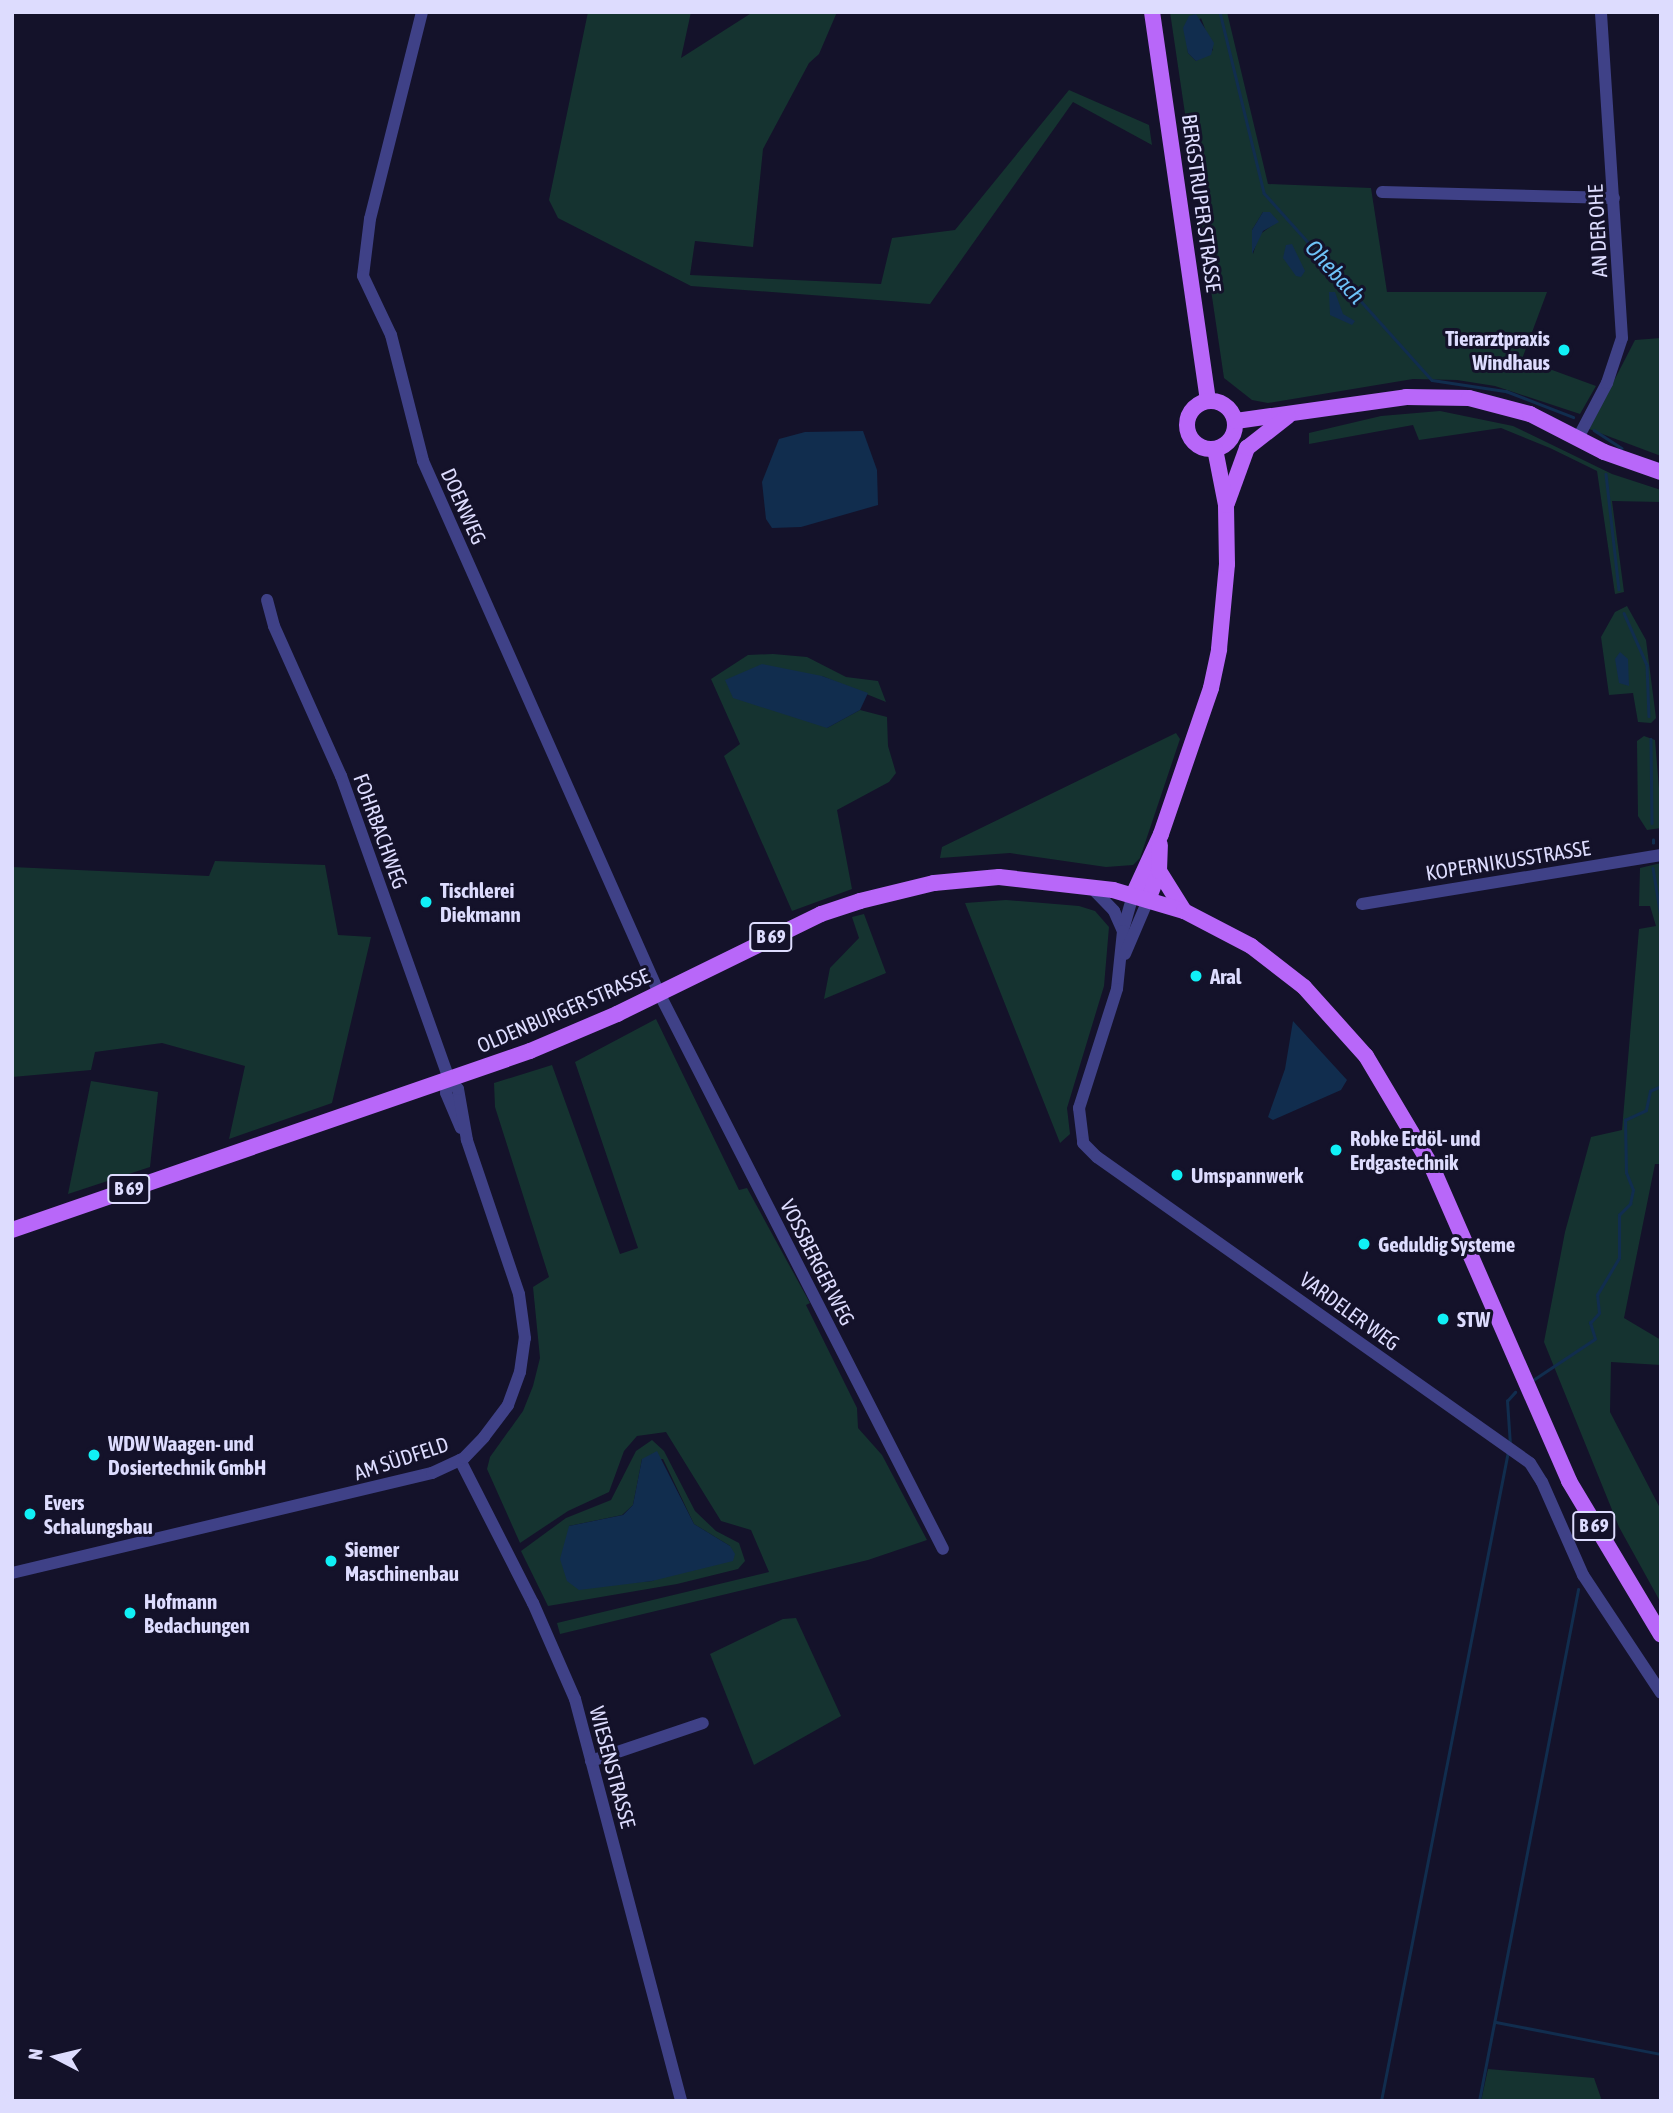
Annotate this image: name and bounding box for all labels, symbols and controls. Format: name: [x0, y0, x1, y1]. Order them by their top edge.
street label: BERGSTRUPER STRASSE: [1177, 112, 1227, 294]
street label: AN DER OHE: [1582, 184, 1612, 278]
water label: Ohebach: [1299, 234, 1371, 310]
place label: Tierarztpraxis Windhaus: [1445, 325, 1550, 375]
marker: Tierarztpraxis Windhaus: [1556, 342, 1572, 358]
street label: DOENWEG: [436, 464, 492, 548]
street label: FOHRBACHWEG: [349, 770, 413, 892]
street label: KOPERNIKUSSTRASSE: [1424, 835, 1592, 885]
place label: Tischlerei Diekmann: [440, 877, 521, 927]
marker: Tischlerei Diekmann: [418, 894, 434, 910]
road number: B 69: [748, 922, 794, 953]
street label: OLDENBURGER STRASSE: [473, 962, 653, 1058]
place label: Aral: [1210, 963, 1241, 989]
marker: Aral: [1188, 968, 1204, 984]
place label: Robke Erdöl- und Erdgastechnik: [1350, 1125, 1480, 1175]
marker: Robke Erdöl- und Erdgastechnik: [1328, 1142, 1344, 1158]
place label: Umspannwerk: [1191, 1162, 1303, 1188]
marker: Umspannwerk: [1169, 1167, 1185, 1183]
road number: B 69: [106, 1174, 152, 1204]
street label: VOSSBERGER WEG: [775, 1195, 861, 1329]
place label: Geduldig Systeme: [1378, 1231, 1515, 1257]
marker: Geduldig Systeme: [1356, 1236, 1372, 1252]
street label: VARDELER WEG: [1295, 1266, 1405, 1356]
place label: STW: [1457, 1306, 1490, 1332]
marker: STW: [1435, 1311, 1451, 1327]
place label: WDW Waagen- und Dosiertechnik GmbH: [108, 1430, 266, 1480]
street label: AM SÜDFELD: [351, 1431, 451, 1485]
marker: WDW Waagen- und Dosiertechnik GmbH: [86, 1447, 102, 1463]
place label: Evers Schalungsbau: [44, 1489, 153, 1539]
marker: Evers Schalungsbau: [22, 1506, 38, 1522]
road number: B 69: [1571, 1510, 1617, 1542]
place label: Siemer Maschinenbau: [345, 1536, 459, 1586]
marker: Siemer Maschinenbau: [323, 1553, 339, 1569]
place label: Hofmann Bedachungen: [144, 1588, 250, 1638]
marker: Hofmann Bedachungen: [122, 1605, 138, 1621]
street label: WIESENSTRASSE: [585, 1703, 641, 1831]
north arrow: [21, 2022, 91, 2092]
text: N: [24, 2048, 47, 2061]

